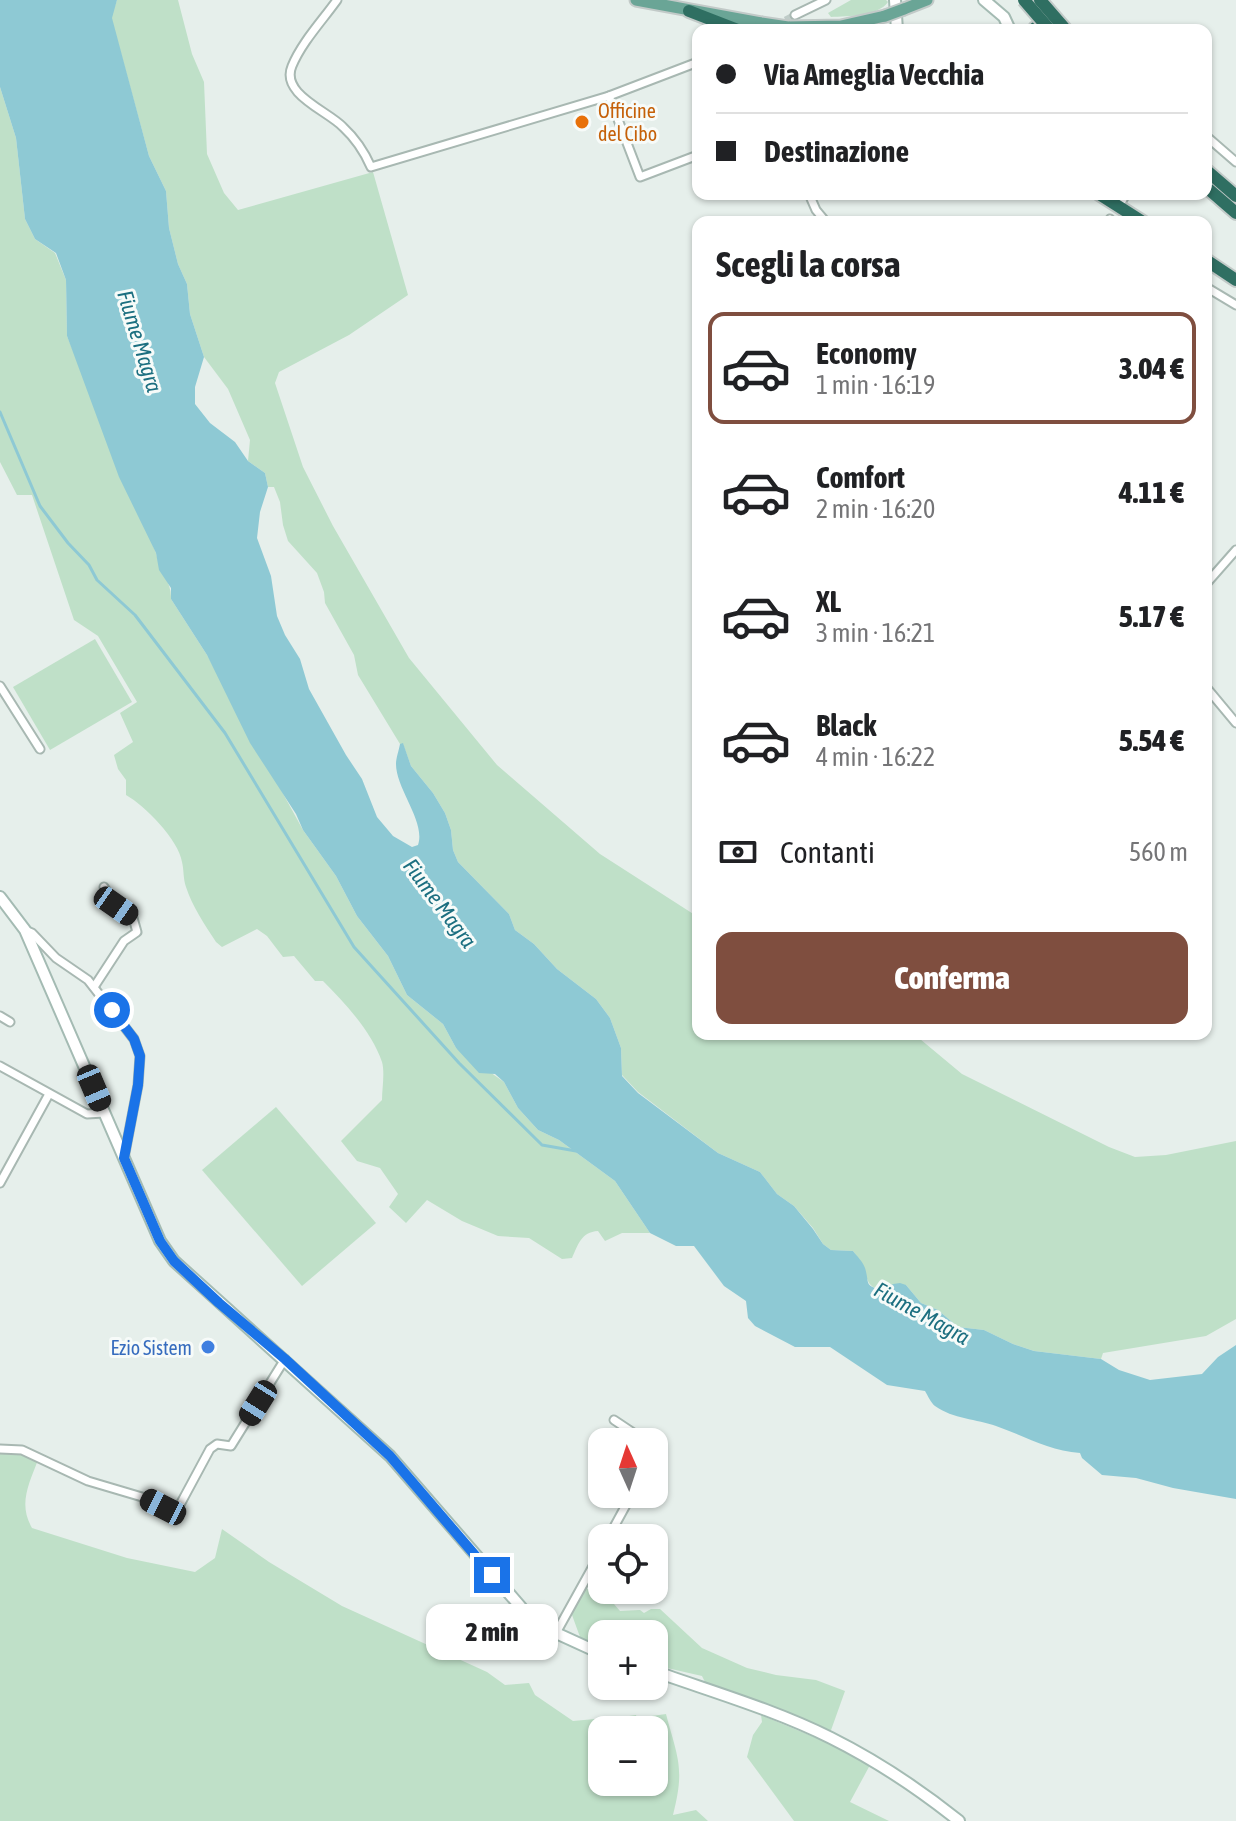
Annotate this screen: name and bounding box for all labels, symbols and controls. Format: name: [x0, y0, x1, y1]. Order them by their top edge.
text: Via Ameglia Vecchia: [764, 57, 984, 91]
place label: Officine del Cibo: [598, 99, 657, 145]
marker: Officine del Cibo: [573, 113, 591, 131]
text: Destinazione: [764, 134, 909, 168]
text: Scegli la corsa: [716, 243, 901, 285]
water label: Fiume Magra: [112, 287, 168, 395]
icon: car: [720, 332, 792, 404]
text: Economy: [816, 336, 917, 370]
text: 3.04 €: [1119, 351, 1184, 385]
text: 1 min · 16:19: [816, 370, 935, 400]
icon: car: [720, 456, 792, 528]
text: Comfort: [816, 460, 905, 494]
text: 4.11 €: [1119, 475, 1184, 509]
text: 2 min · 16:20: [816, 494, 935, 524]
icon: car: [720, 580, 792, 652]
text: XL: [816, 584, 841, 618]
text: 5.17 €: [1119, 599, 1184, 633]
text: 3 min · 16:21: [816, 618, 935, 648]
icon: car: [720, 704, 792, 776]
text: Black: [816, 708, 876, 742]
text: 5.54 €: [1119, 723, 1184, 757]
text: 4 min · 16:22: [816, 742, 935, 772]
icon: cash: [716, 830, 760, 874]
text: Contanti: [780, 835, 875, 869]
text: 560 m: [1129, 837, 1188, 867]
water label: Fiume Magra: [398, 853, 482, 953]
car: [89, 882, 143, 930]
button: Conferma: [716, 932, 1188, 1024]
route start: [94, 992, 130, 1028]
car: [74, 1061, 114, 1115]
water label: Fiume Magra: [870, 1276, 974, 1350]
place label: Ezio Sistem: [110, 1336, 192, 1359]
marker: Ezio Sistem: [199, 1338, 217, 1356]
car: [235, 1376, 281, 1430]
north arrow: [588, 1428, 668, 1508]
map controls: [588, 1428, 668, 1796]
car: [136, 1485, 190, 1529]
button: locate: [588, 1524, 668, 1604]
route end: [474, 1557, 510, 1593]
callout: 2 min: [426, 1603, 558, 1659]
text: 2 min: [465, 1617, 519, 1647]
button: +: [588, 1620, 668, 1700]
button: −: [588, 1716, 668, 1796]

